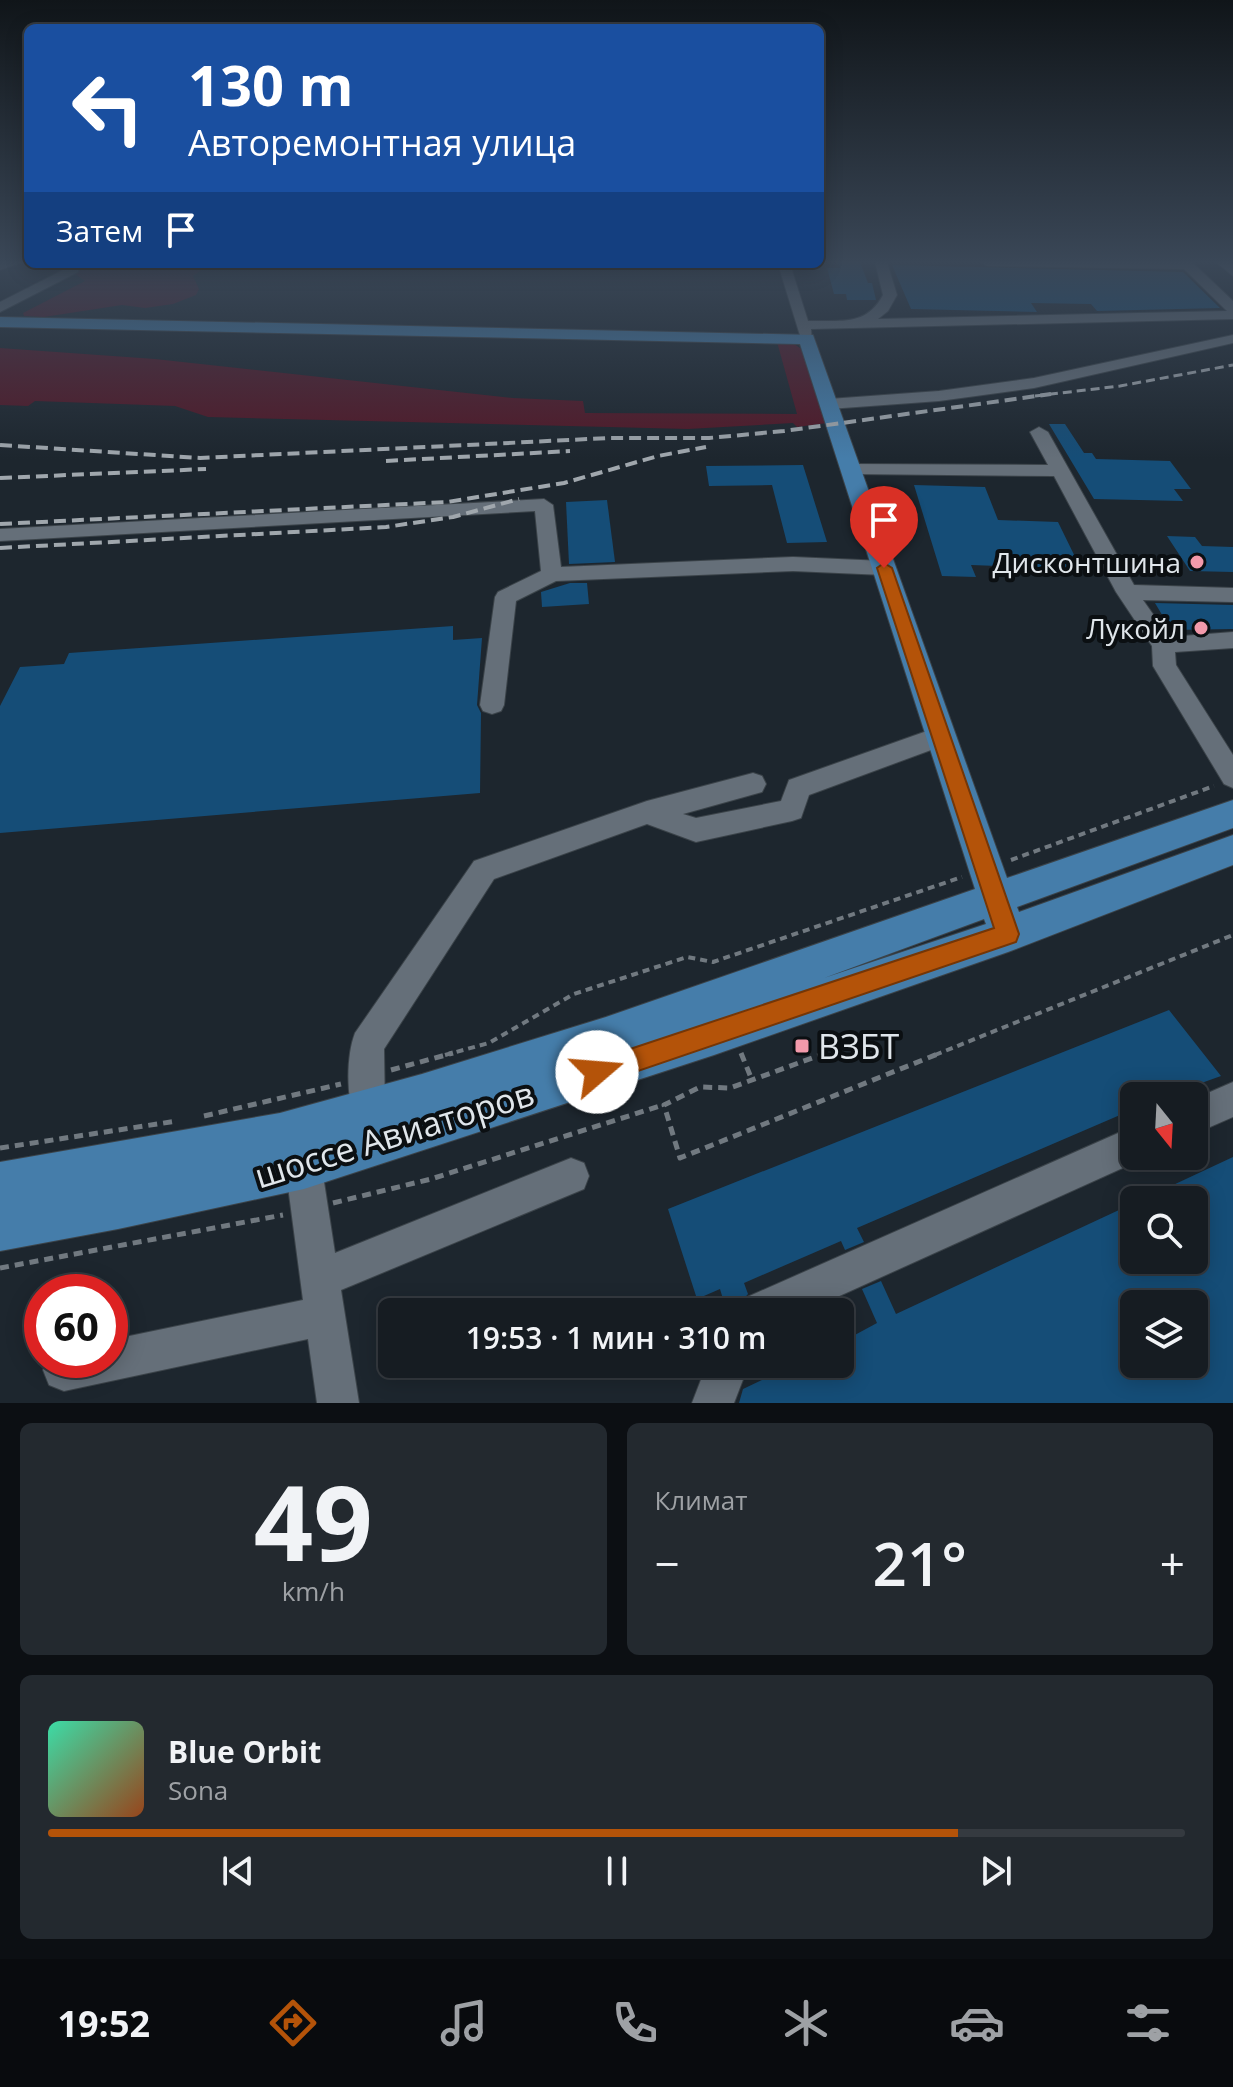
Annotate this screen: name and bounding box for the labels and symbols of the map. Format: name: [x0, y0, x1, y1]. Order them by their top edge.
pin: [850, 486, 918, 568]
place label: Дисконтшина: [992, 543, 1181, 581]
marker: Дисконтшина: [1188, 553, 1206, 571]
place label: Лукойл: [1086, 609, 1185, 647]
marker: Лукойл: [1192, 619, 1210, 637]
place label: ВЗБТ: [818, 1023, 900, 1069]
position arrow: [555, 1030, 639, 1114]
marker: ВЗБТ: [793, 1037, 811, 1055]
street label: шоссе Авиаторов: [249, 1070, 539, 1198]
north arrow: [1120, 1082, 1208, 1170]
speed limit sign: 60: [24, 1274, 128, 1378]

